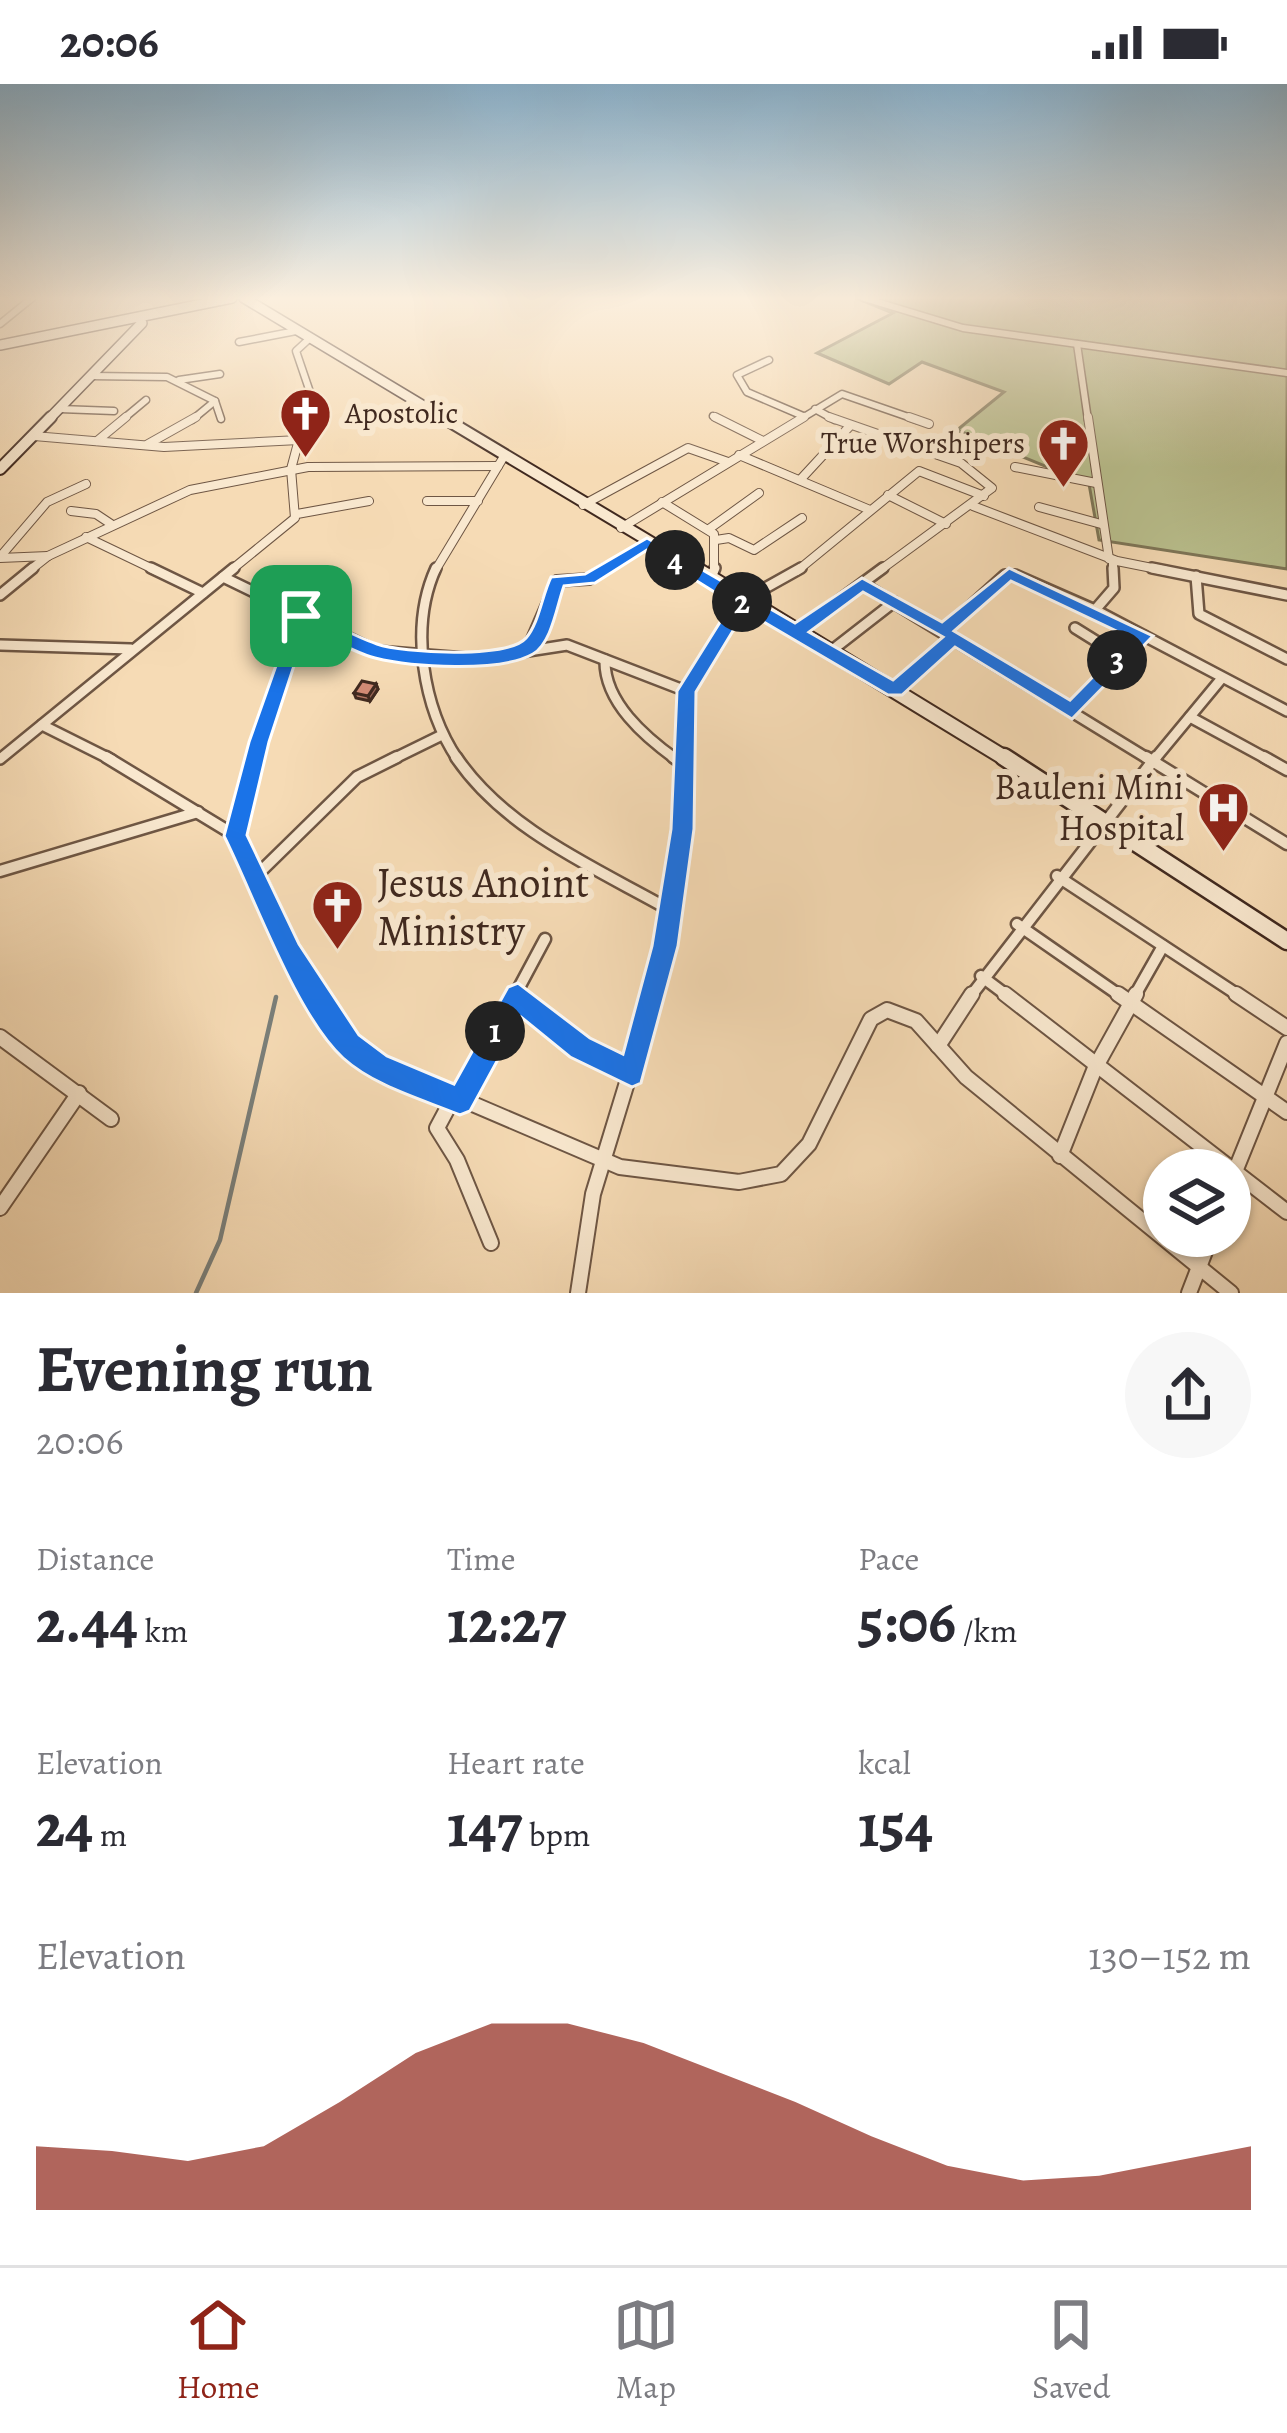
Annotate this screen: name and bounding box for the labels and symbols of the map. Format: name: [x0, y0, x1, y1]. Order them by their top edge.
church icon: Apostolic: [278, 385, 334, 459]
place label: Apostolic: [344, 393, 458, 433]
church icon: True Worshipers: [1036, 415, 1092, 489]
place label: True Worshipers: [821, 423, 1025, 463]
pin: 4: [645, 530, 705, 590]
pin: [250, 565, 352, 667]
pin: 2: [712, 572, 772, 632]
pin: 3: [1087, 630, 1147, 690]
place label: Bauleni Mini Hospital: [994, 762, 1184, 852]
hospital icon: Bauleni Mini Hospital: [1195, 779, 1251, 853]
place label: Jesus Anoint Ministry: [377, 854, 589, 959]
church icon: Jesus Anoint Ministry: [310, 878, 366, 952]
pin: 1: [465, 1001, 525, 1061]

